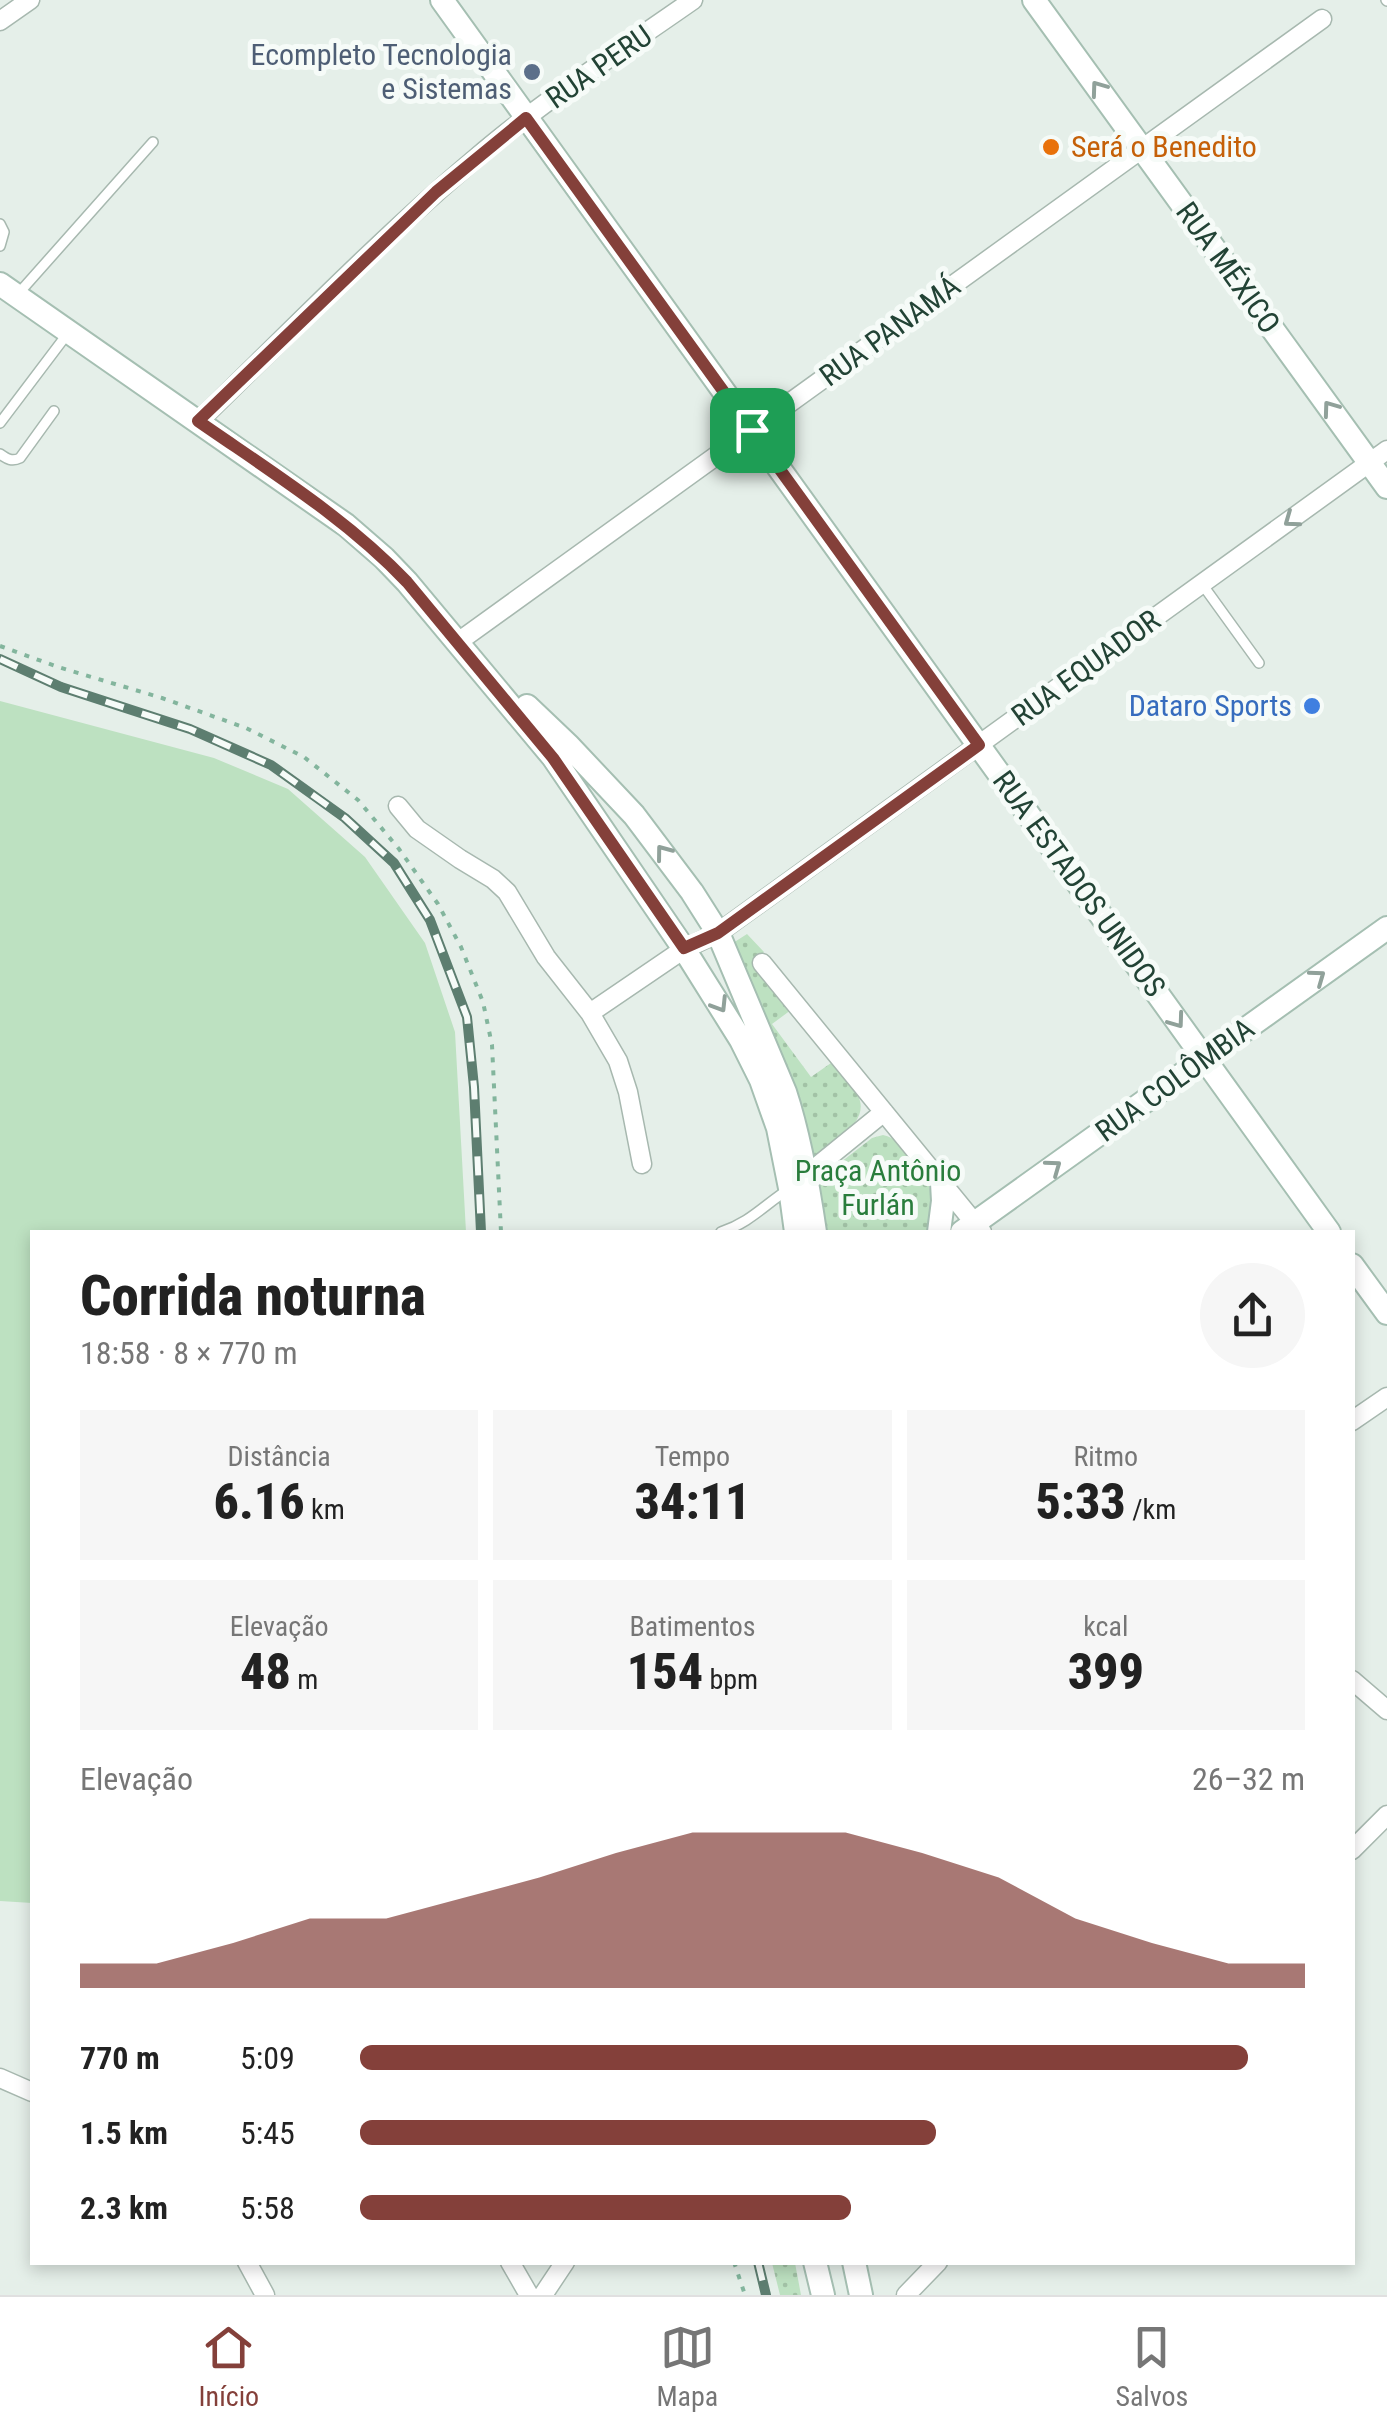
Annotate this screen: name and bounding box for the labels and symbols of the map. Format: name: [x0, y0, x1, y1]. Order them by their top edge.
street label: RUA PERU: [539, 18, 658, 116]
place label: Ecompleto Tecnologia e Sistemas: [251, 37, 512, 106]
marker: Ecompleto Tecnologia e Sistemas: [521, 61, 543, 83]
one-way arrow: [1092, 81, 1110, 99]
place label: Será o Benedito: [1071, 129, 1257, 164]
marker: Será o Benedito: [1040, 136, 1062, 158]
street label: RUA MÉXICO: [1169, 195, 1288, 340]
street label: RUA PANAMÁ: [813, 268, 967, 393]
pin: [710, 388, 795, 473]
one-way arrow: [1324, 401, 1341, 419]
one-way arrow: [1283, 508, 1302, 526]
street label: RUA EQUADOR: [1005, 602, 1167, 733]
place label: Dataro Sports: [1129, 688, 1292, 723]
marker: Dataro Sports: [1301, 695, 1323, 717]
street label: RUA ESTADOS UNIDOS: [986, 764, 1173, 1003]
one-way arrow: [657, 845, 675, 863]
one-way arrow: [1307, 972, 1325, 989]
one-way arrow: [707, 994, 726, 1012]
one-way arrow: [1165, 1009, 1183, 1028]
street label: RUA COLÔMBIA: [1089, 1010, 1261, 1149]
park label: Praça Antônio Furlán: [795, 1153, 961, 1222]
one-way arrow: [1043, 1161, 1061, 1178]

